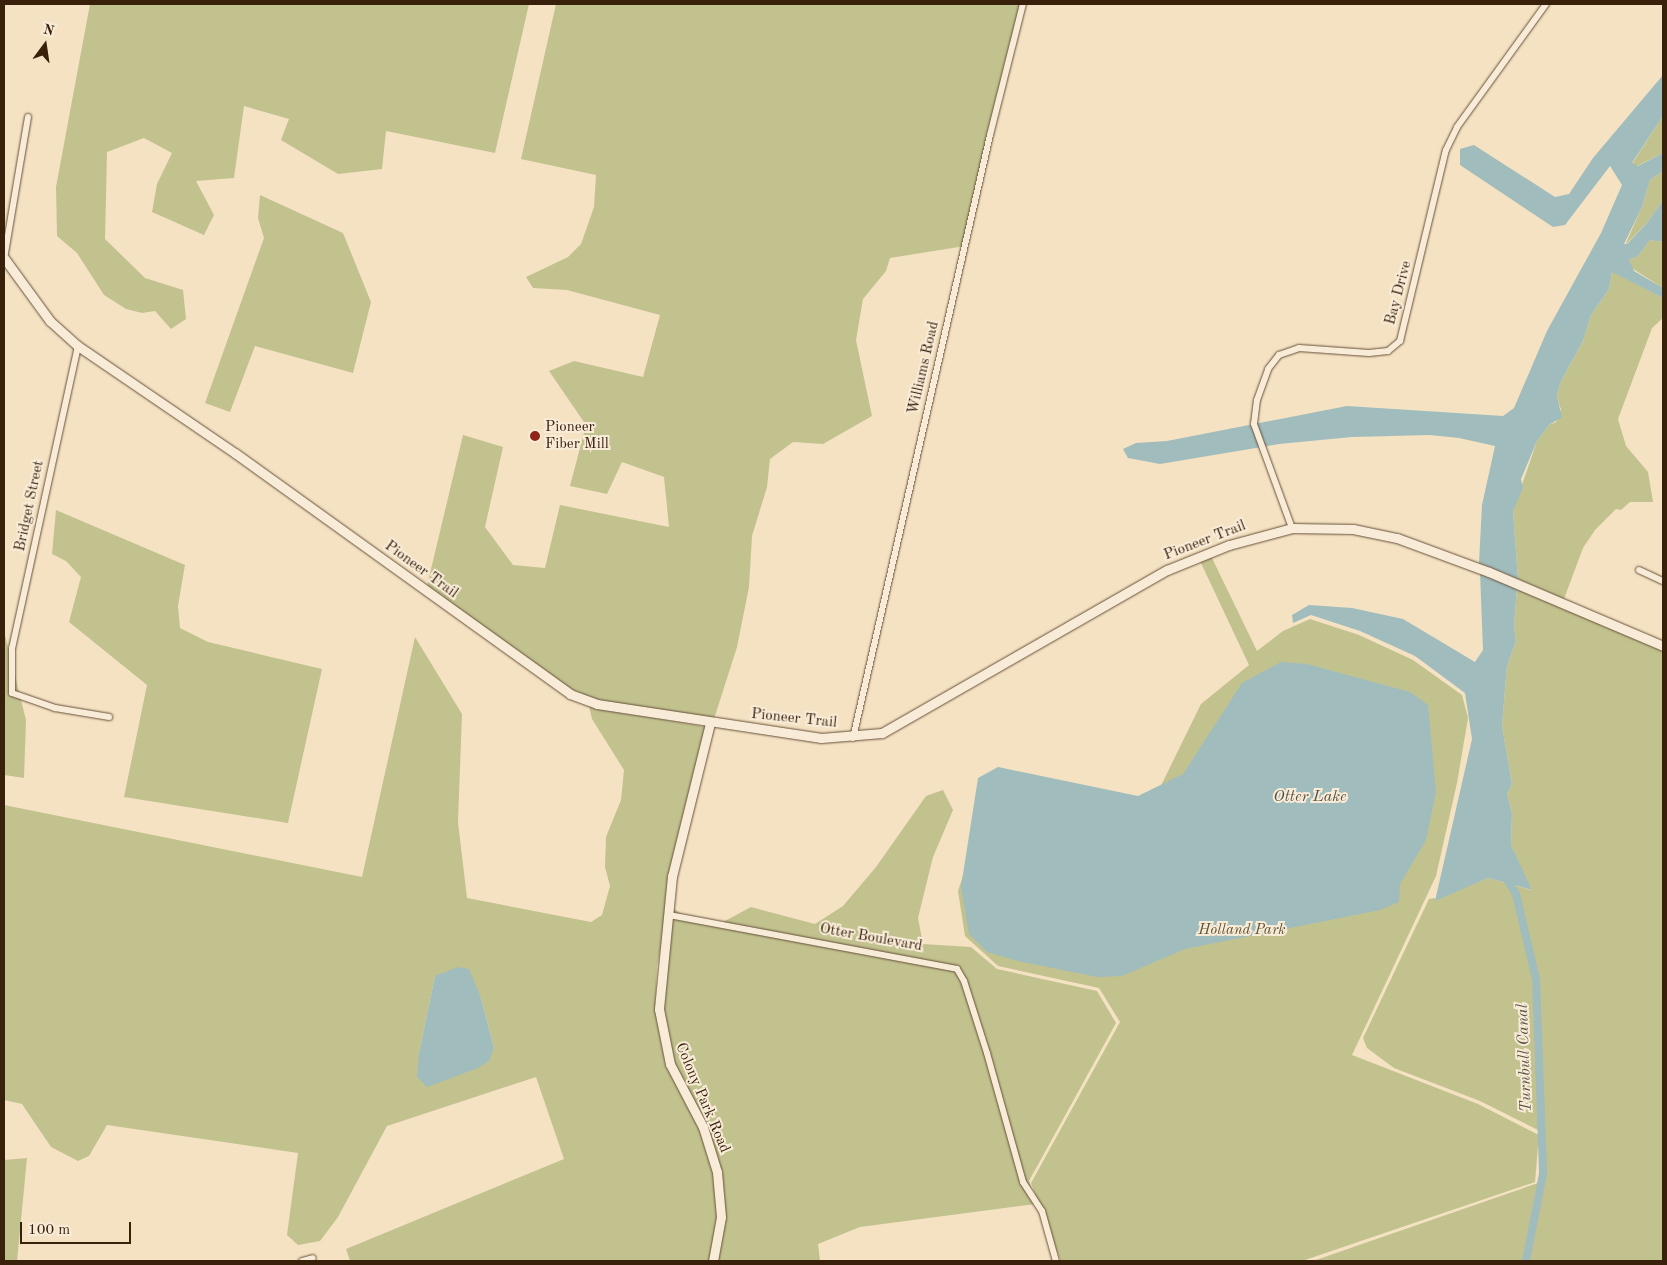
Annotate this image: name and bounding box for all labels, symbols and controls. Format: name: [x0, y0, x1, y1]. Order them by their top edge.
north arrow: [20, 20, 70, 70]
text: N: [42, 22, 56, 39]
street label: Bay Drive: [1382, 259, 1416, 327]
street label: Williams Road: [905, 320, 943, 416]
place label: Pioneer Fiber Mill: [545, 418, 609, 453]
marker: Pioneer Fiber Mill: [529, 430, 541, 442]
street label: Bridget Street: [12, 459, 48, 553]
street label: Pioneer Trail: [1161, 517, 1249, 565]
street label: Pioneer Trail: [381, 537, 461, 603]
street label: Pioneer Trail: [750, 706, 838, 732]
water label: Otter Lake: [1273, 787, 1347, 807]
street label: Otter Boulevard: [818, 920, 924, 956]
park label: Holland Park: [1198, 922, 1286, 940]
water label: Turnbull Canal: [1514, 1003, 1536, 1113]
street label: Colony Park Road: [671, 1040, 733, 1156]
scale bar: [22, 1212, 134, 1244]
text: 100 m: [28, 1223, 70, 1238]

